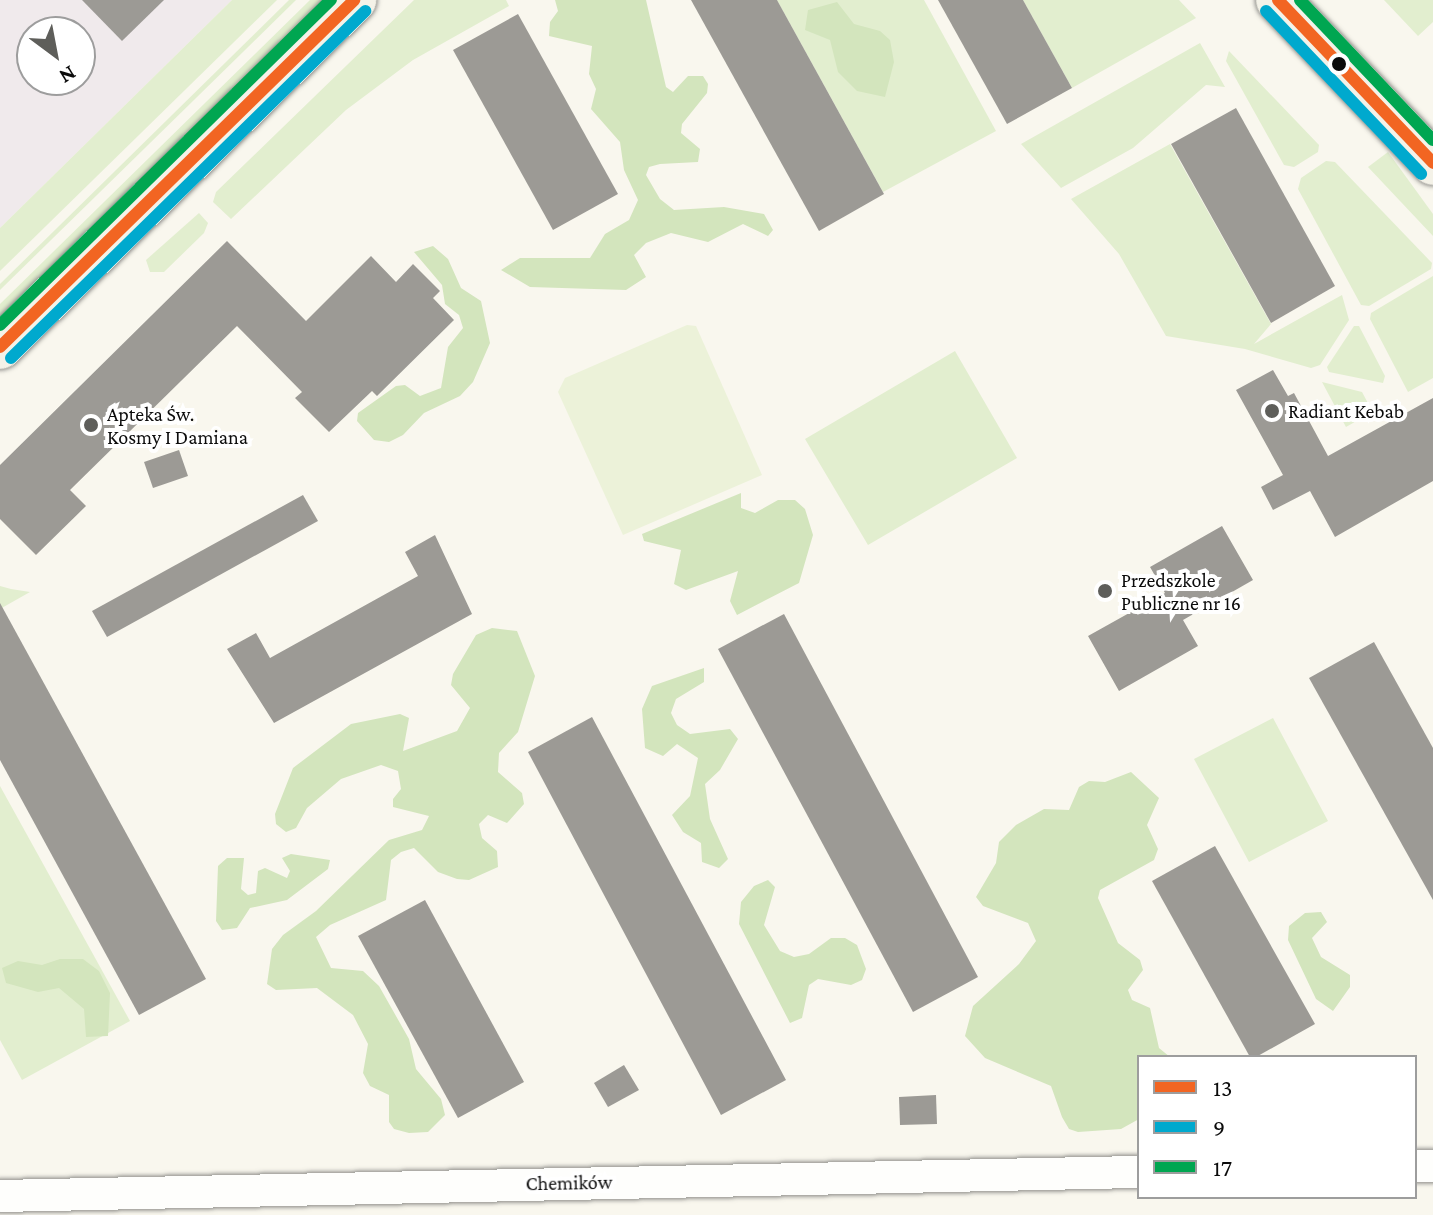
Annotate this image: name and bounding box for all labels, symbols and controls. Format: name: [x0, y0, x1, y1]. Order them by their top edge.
north arrow: [16, 16, 96, 96]
unlabelled marker: [1331, 56, 1347, 72]
text: N: [55, 61, 81, 90]
place label: Radiant Kebab: [1288, 399, 1404, 423]
place label: Apteka Św. Kosmy I Damiana: [107, 402, 248, 449]
marker: Radiant Kebab: [1263, 402, 1281, 420]
marker: Apteka Św. Kosmy I Damiana: [82, 416, 100, 434]
place label: Przedszkole Publiczne nr 16: [1121, 568, 1241, 615]
marker: Przedszkole Publiczne nr 16: [1096, 582, 1114, 600]
legend: [1137, 1055, 1417, 1199]
text: 13: [1213, 1074, 1232, 1101]
text: 9: [1213, 1114, 1225, 1141]
text: 17: [1213, 1154, 1232, 1181]
street label: Chemików: [525, 1170, 613, 1196]

